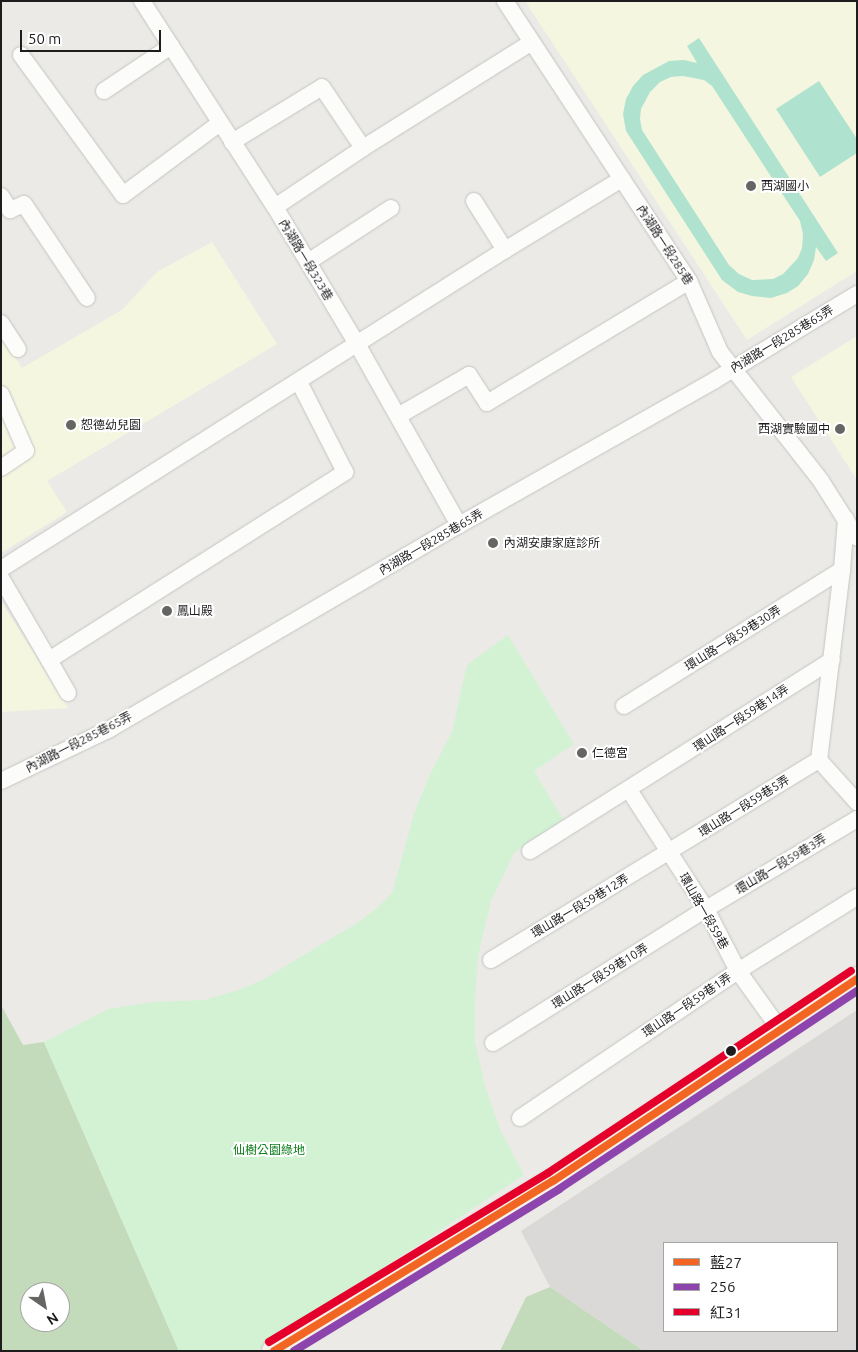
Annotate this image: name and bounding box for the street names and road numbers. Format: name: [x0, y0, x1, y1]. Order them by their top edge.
street label: 內湖路一段285巷: [634, 202, 696, 288]
street label: 內湖路一段323巷: [276, 217, 336, 303]
street label: 內湖路一段285巷65弄: [728, 302, 836, 376]
street label: 內湖路一段285巷65弄: [376, 506, 486, 578]
street label: 環山路一段59巷30弄: [682, 602, 784, 674]
street label: 環山路一段59巷14弄: [691, 682, 791, 754]
street label: 內湖路一段285巷65弄: [23, 709, 135, 775]
street label: 環山路一段59巷5弄: [696, 772, 792, 840]
street label: 環山路一段59巷3弄: [733, 831, 829, 897]
street label: 環山路一段59巷: [676, 870, 732, 952]
street label: 環山路一段59巷12弄: [529, 871, 631, 941]
street label: 環山路一段59巷10弄: [549, 940, 651, 1012]
street label: 環山路一段59巷1弄: [640, 970, 734, 1040]

